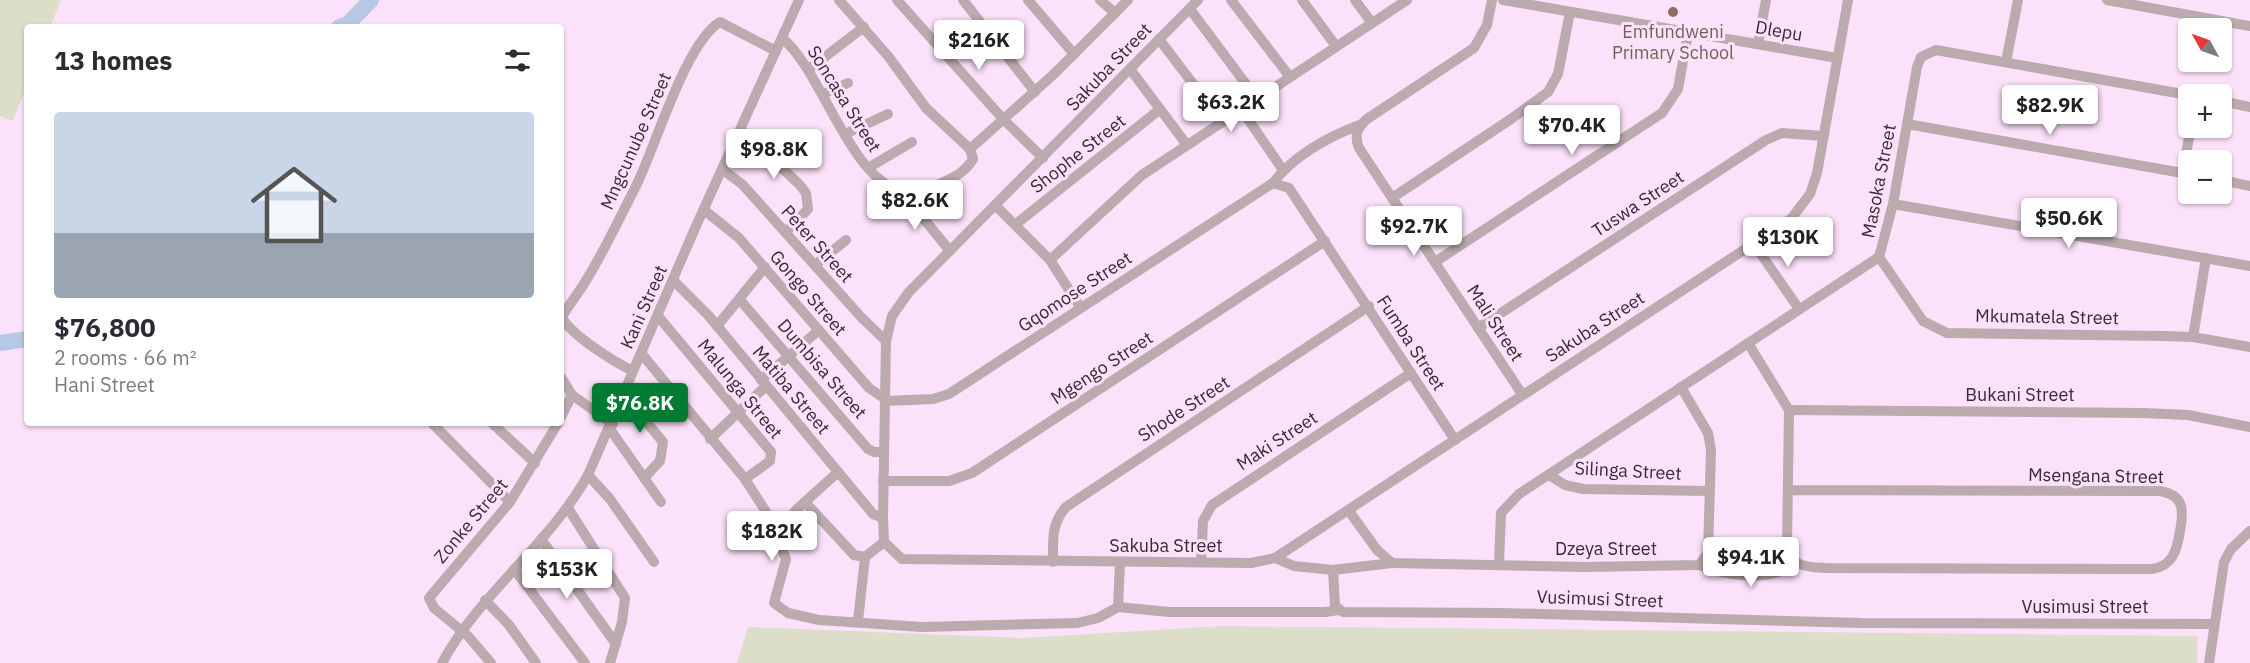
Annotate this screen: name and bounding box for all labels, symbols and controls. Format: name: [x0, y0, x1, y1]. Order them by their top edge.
marker: Emfundweni Primary School: [1666, 5, 1680, 19]
street label: Dlepu: [1754, 15, 1804, 46]
street label: Sakuba Street: [1061, 18, 1156, 115]
north arrow: [2178, 18, 2232, 72]
map controls: [2178, 18, 2232, 204]
pin: $216K: [937, 20, 1021, 71]
place label: Emfundweni Primary School: [1612, 20, 1734, 64]
text: $216K: [948, 26, 1010, 53]
street label: Soncasa Street: [802, 41, 886, 156]
text: 13 homes: [54, 43, 172, 77]
icon: filters: [501, 44, 534, 77]
street label: Mngcunube Street: [595, 69, 676, 213]
pin: $63.2K: [1182, 82, 1280, 133]
button: +: [2178, 84, 2232, 138]
pin: $82.9K: [2001, 85, 2099, 136]
text: $63.2K: [1197, 88, 1265, 115]
text: $82.9K: [2016, 91, 2084, 118]
pin: $70.4K: [1523, 105, 1621, 156]
street label: Shophe Street: [1025, 109, 1130, 198]
text: $70.4K: [1538, 111, 1606, 138]
street label: Masoka Street: [1856, 122, 1901, 240]
pin: $98.8K: [725, 129, 823, 180]
text: $98.8K: [740, 135, 808, 162]
button: −: [2178, 150, 2232, 204]
icon: home: [240, 151, 348, 259]
street label: Tuswa Street: [1587, 165, 1688, 242]
pin: $82.6K: [866, 180, 964, 231]
text: $82.6K: [881, 186, 949, 213]
pin: $50.6K: [2020, 198, 2118, 249]
street label: Peter Street: [776, 200, 858, 287]
text: $50.6K: [2035, 204, 2103, 231]
pin: $92.7K: [1365, 206, 1463, 257]
text: $92.7K: [1380, 212, 1448, 239]
pin: $130K: [1746, 217, 1830, 268]
text: $130K: [1757, 223, 1819, 250]
street label: Gongo Street: [765, 245, 852, 340]
street label: Gqomose Street: [1013, 246, 1136, 337]
street label: Kani Street: [615, 261, 672, 352]
street label: Mali Street: [1462, 280, 1529, 366]
street label: Sakuba Street: [1541, 286, 1648, 367]
street label: Fumba Street: [1372, 291, 1451, 395]
street label: Mkumatela Street: [1975, 304, 2119, 329]
text: $76,800: [54, 310, 156, 344]
street label: Dumbisa Street: [773, 314, 872, 423]
street label: Mgengo Street: [1046, 326, 1157, 409]
street label: Malunga Street: [693, 334, 788, 443]
street label: Matiba Street: [748, 341, 835, 439]
text: 2 rooms · 66 m²: [54, 344, 197, 371]
street label: Shode Street: [1134, 370, 1234, 447]
text: Hani Street: [54, 371, 155, 398]
pin: $76.8K: [591, 383, 689, 434]
street label: Bukani Street: [1965, 383, 2075, 406]
text: $76.8K: [606, 389, 674, 416]
street label: Maki Street: [1232, 406, 1322, 475]
street label: Silinga Street: [1574, 456, 1682, 485]
street label: Msengana Street: [2028, 463, 2164, 488]
street label: Zonke Street: [429, 474, 513, 568]
pin: $182K: [730, 511, 814, 562]
text: $182K: [741, 517, 803, 544]
street label: Sakuba Street: [1109, 534, 1223, 557]
street label: Dzeya Street: [1555, 537, 1657, 560]
pin: $94.1K: [1702, 537, 1800, 588]
text: $94.1K: [1717, 543, 1785, 570]
pin: $153K: [525, 549, 609, 600]
text: $153K: [536, 555, 598, 582]
street label: Vusimusi Street: [1536, 585, 1664, 612]
street label: Vusimusi Street: [2022, 595, 2148, 618]

